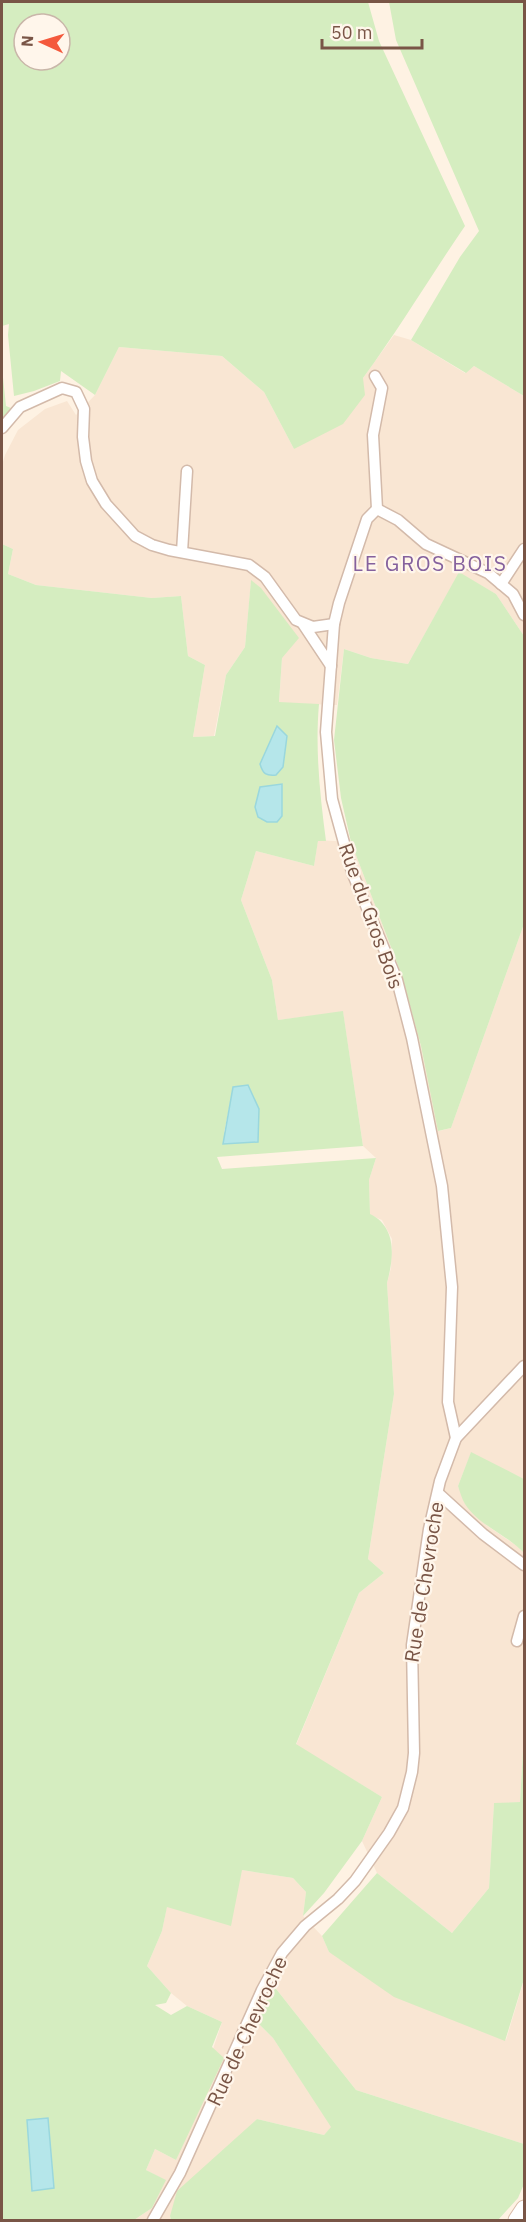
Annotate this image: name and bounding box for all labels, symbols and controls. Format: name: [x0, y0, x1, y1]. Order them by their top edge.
north arrow: [12, 12, 72, 72]
scale bar: [322, 12, 422, 50]
text: 50 m: [331, 21, 373, 44]
text: N: [17, 34, 37, 47]
district label: LE GROS BOIS: [353, 549, 507, 577]
street label: Rue du Gros Bois: [333, 839, 410, 992]
street label: Rue de Chevroche: [397, 1500, 450, 1664]
street label: Rue de Chevroche: [200, 1951, 293, 2110]

